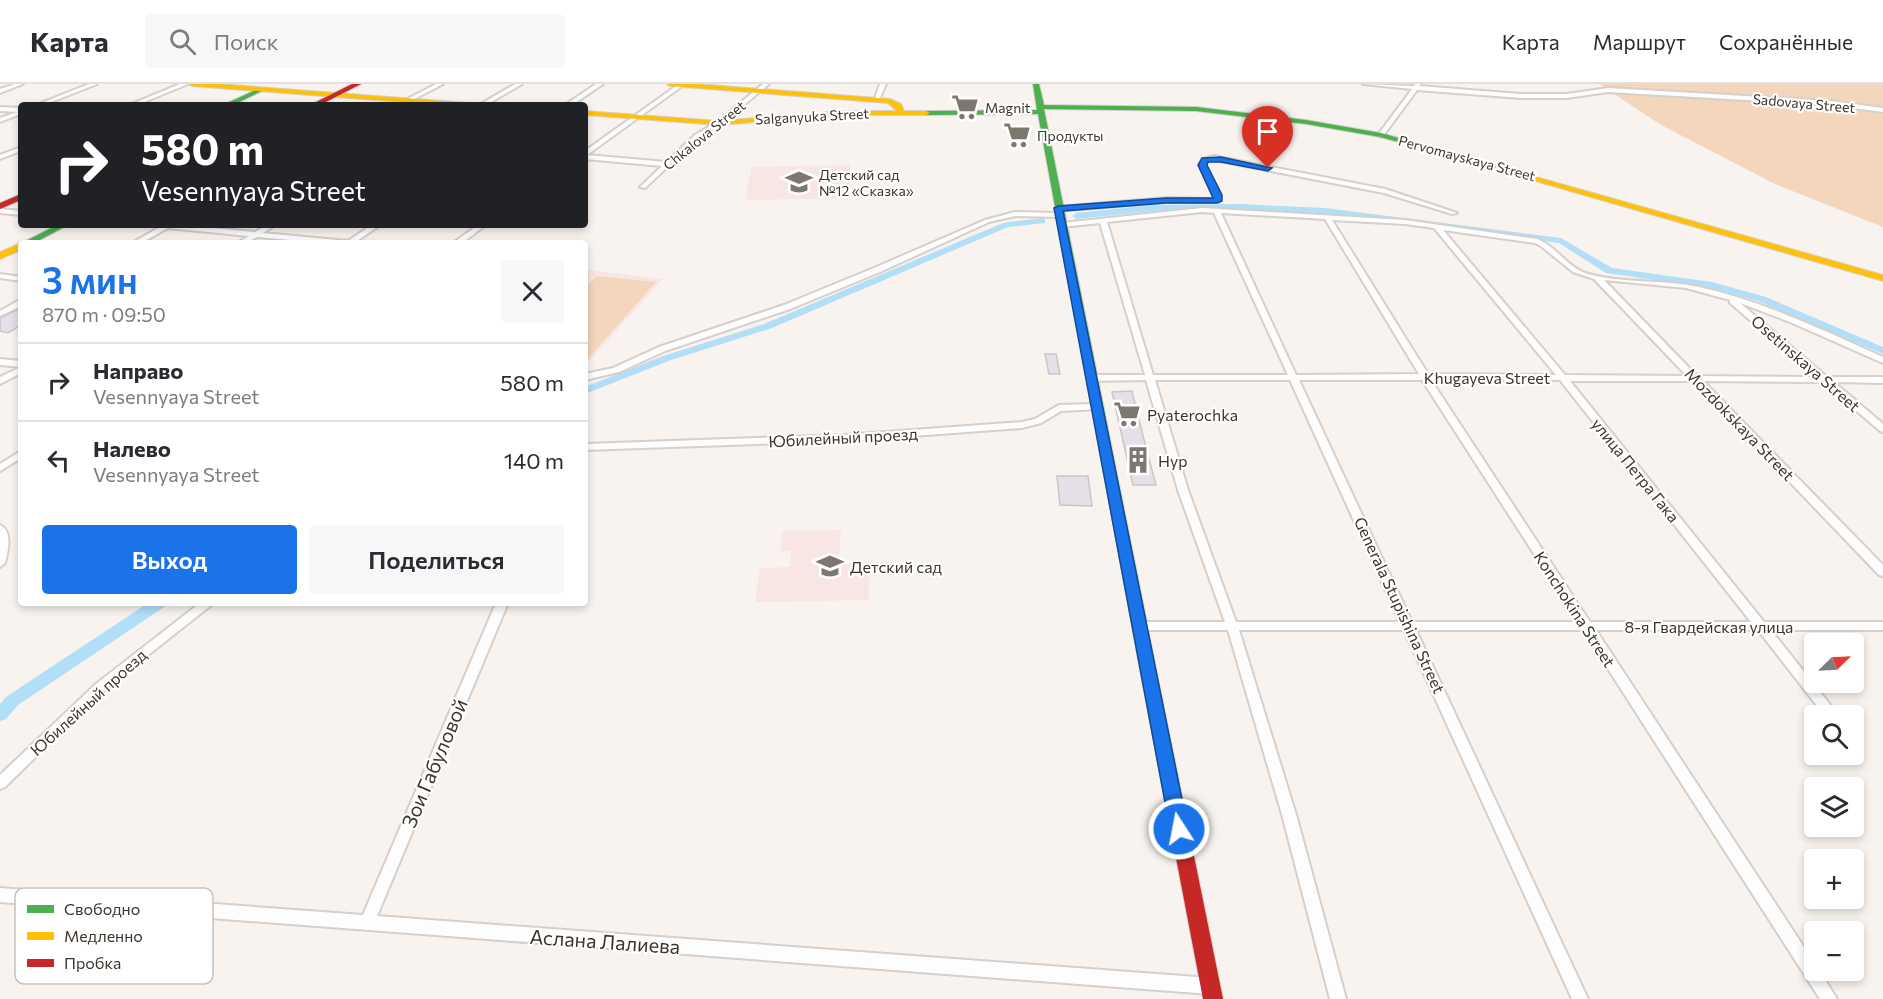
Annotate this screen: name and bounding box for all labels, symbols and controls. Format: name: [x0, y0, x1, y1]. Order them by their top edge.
search box: [145, 14, 565, 68]
text: Карта: [30, 24, 109, 58]
icon: search: [166, 25, 199, 58]
text: Поиск: [214, 28, 278, 55]
text: Карта: [1502, 29, 1560, 54]
text: Маршрут: [1593, 29, 1686, 54]
text: Сохранённые: [1719, 29, 1853, 54]
street label: Sadovaya Street: [1752, 90, 1856, 116]
supermarket icon: Magnit: [950, 92, 980, 122]
street label: Chkalova Street: [659, 97, 749, 173]
place label: Magnit: [985, 99, 1031, 116]
street label: Salganyuka Street: [755, 105, 870, 127]
pin: [1242, 106, 1293, 168]
icon: arrive: [1251, 115, 1284, 148]
supermarket icon: Продукты: [1002, 120, 1032, 150]
text: 580 m: [141, 122, 264, 174]
icon: right: [42, 126, 120, 204]
place label: Продукты: [1037, 127, 1103, 144]
street label: Pervomayskaya Street: [1397, 132, 1538, 185]
place label: Детский сад №12 «Сказка»: [819, 166, 914, 199]
school or university icon: Детский сад №12 «Сказка»: [784, 167, 814, 197]
text: Vesennyaya Street: [141, 174, 366, 207]
text: 3 мин: [42, 257, 138, 301]
button: close: [501, 260, 564, 323]
text: 870 m · 09:50: [42, 302, 166, 326]
street label: Osetinskaya Street: [1748, 311, 1864, 416]
text: Направо: [93, 357, 183, 384]
street label: Mozdokskaya Street: [1681, 364, 1799, 485]
icon: right: [42, 366, 75, 399]
street label: Khugayeva Street: [1424, 368, 1551, 387]
text: 580 m: [500, 369, 564, 396]
text: Vesennyaya Street: [93, 384, 260, 408]
supermarket icon: Pyaterochka: [1112, 399, 1142, 429]
place label: Pyaterochka: [1147, 405, 1238, 424]
street label: улица Петра Гака: [1588, 414, 1684, 526]
street label: Юбилейный проезд: [768, 424, 919, 450]
text: Налево: [93, 435, 171, 462]
icon: left: [42, 444, 75, 477]
building icon: Нур: [1123, 445, 1153, 475]
text: 140 m: [504, 447, 564, 474]
place label: Нур: [1158, 451, 1188, 470]
text: Vesennyaya Street: [93, 462, 260, 486]
street label: Generala Stupishina Street: [1351, 514, 1449, 697]
button: Выход: [42, 525, 297, 594]
button: Поделиться: [309, 525, 564, 594]
street label: Konchokina Street: [1530, 548, 1620, 671]
school or university icon: Детский сад: [815, 551, 845, 581]
place label: Детский сад: [850, 557, 942, 576]
street label: 8-я Гвардейская улица: [1625, 617, 1793, 636]
north arrow: [1804, 633, 1864, 693]
map controls: [1804, 633, 1864, 981]
street label: Юбилейный проезд: [26, 644, 150, 759]
street label: Зои Габуловой: [396, 695, 472, 831]
button: search: [1804, 705, 1864, 765]
button: layers: [1804, 777, 1864, 837]
position arrow: [1147, 797, 1211, 861]
button: +: [1804, 849, 1864, 909]
legend: [15, 888, 213, 984]
text: Свободно: [64, 899, 140, 918]
button: −: [1804, 921, 1864, 981]
street label: Аслана Лалиева: [529, 924, 681, 958]
text: Медленно: [64, 926, 143, 945]
text: Пробка: [64, 953, 121, 972]

